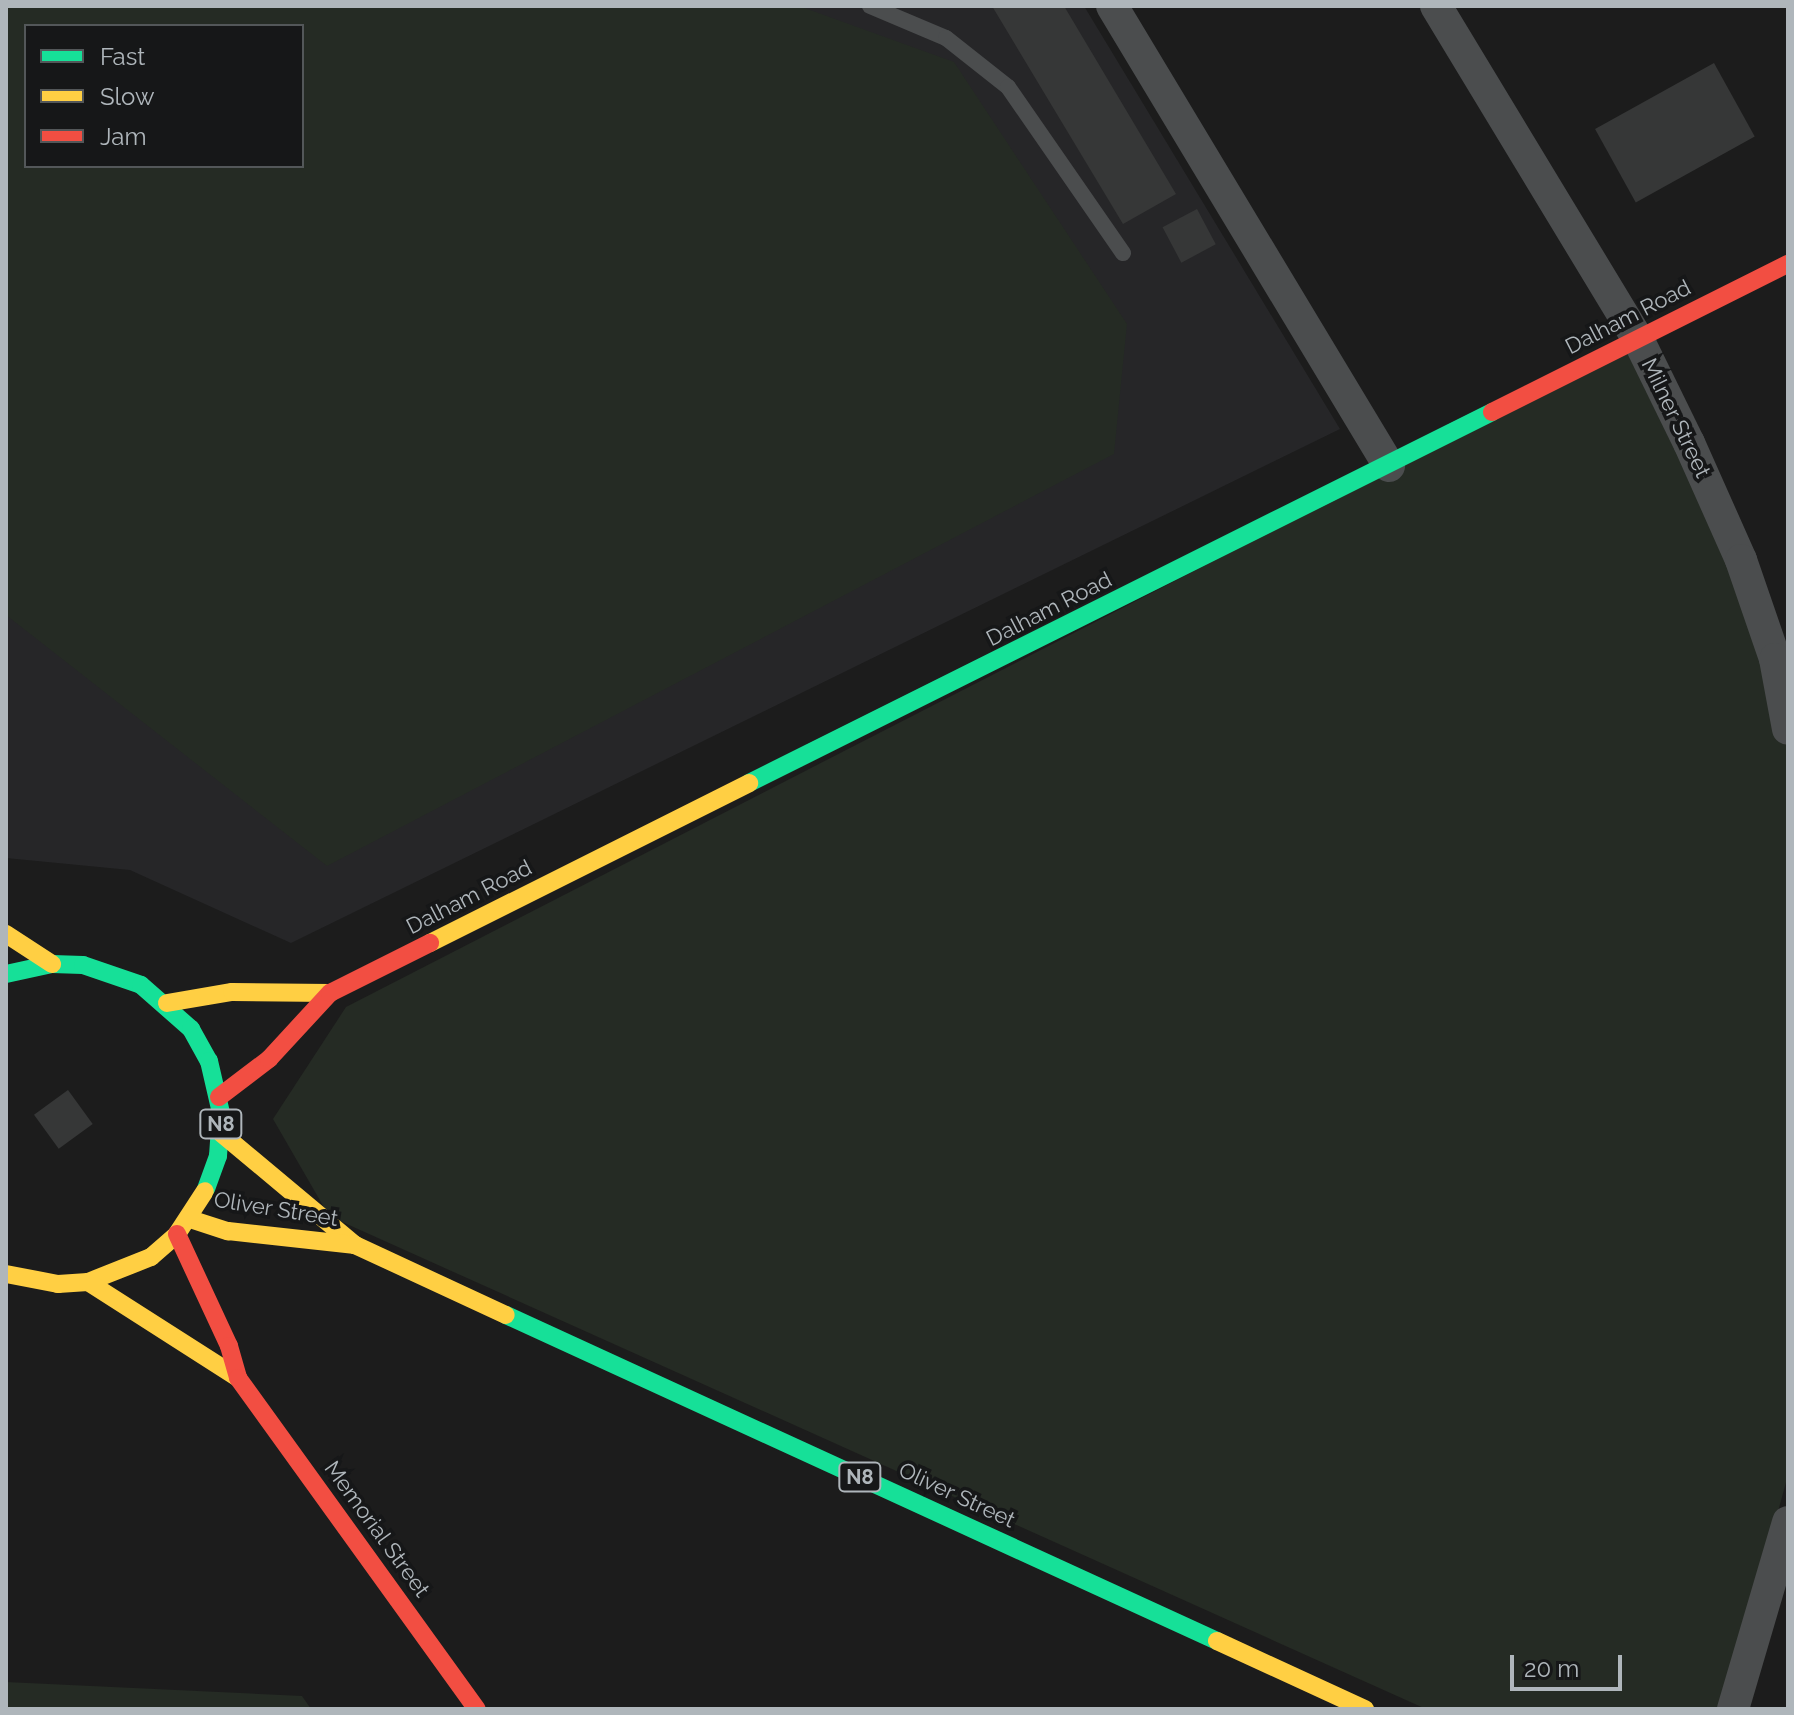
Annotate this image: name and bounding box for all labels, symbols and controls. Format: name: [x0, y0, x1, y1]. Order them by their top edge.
legend: [24, 24, 304, 168]
text: Fast: [100, 42, 145, 71]
text: Slow: [100, 82, 154, 111]
text: Jam: [100, 122, 146, 151]
street label: Dalham Road: [1561, 274, 1695, 360]
street label: Milner Street: [1636, 354, 1716, 482]
street label: Dalham Road: [982, 566, 1116, 652]
street label: Dalham Road: [402, 854, 536, 940]
road number: N8: [199, 1108, 243, 1140]
street label: Oliver Street: [212, 1186, 340, 1232]
street label: Memorial Street: [319, 1456, 435, 1602]
street label: Oliver Street: [894, 1456, 1020, 1534]
road number: N8: [838, 1461, 882, 1493]
scale bar: [1514, 1639, 1626, 1689]
text: 20 m: [1524, 1654, 1579, 1683]

